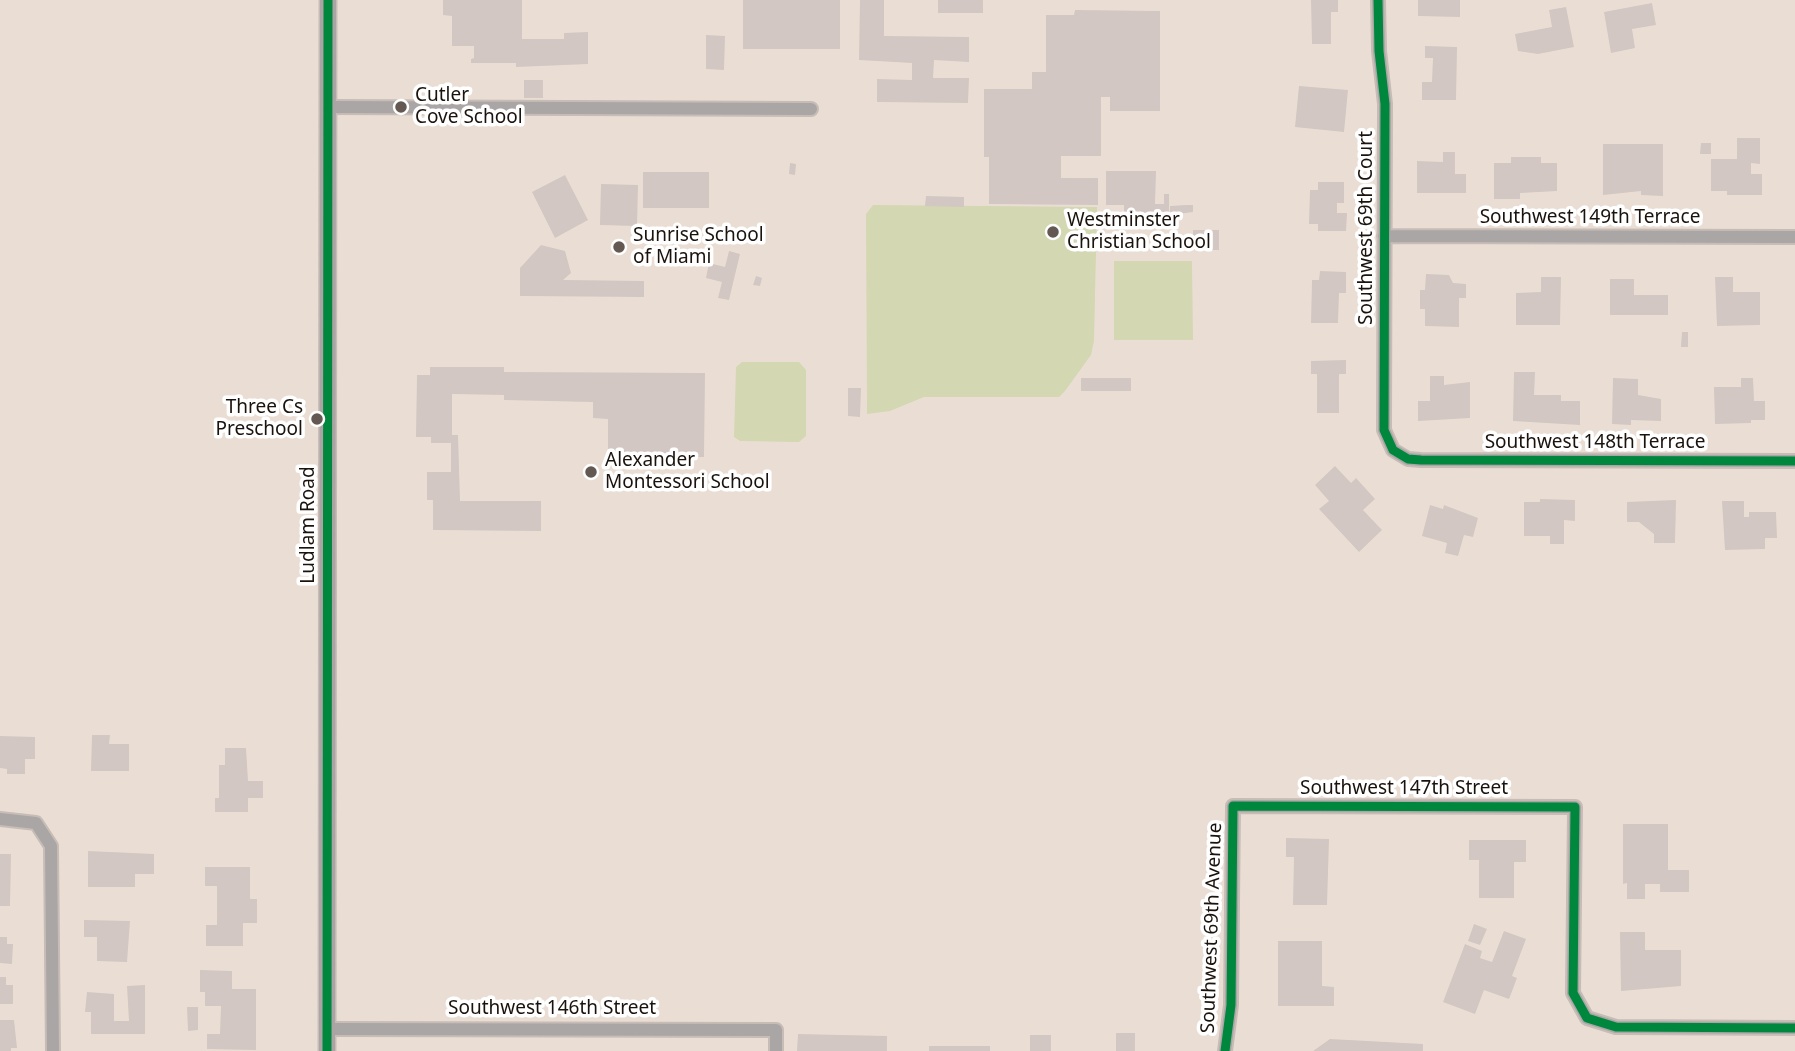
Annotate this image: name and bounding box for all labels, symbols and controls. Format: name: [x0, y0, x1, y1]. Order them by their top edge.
place label: Cutler Cove School: [415, 85, 523, 129]
marker: Cutler Cove School: [393, 99, 409, 115]
street label: Southwest 69th Court: [1356, 131, 1378, 325]
street label: Southwest 149th Terrace: [1480, 207, 1700, 229]
place label: Westminster Christian School: [1067, 210, 1211, 254]
marker: Westminster Christian School: [1045, 224, 1061, 240]
place label: Sunrise School of Miami: [633, 225, 764, 269]
marker: Sunrise School of Miami: [611, 239, 627, 255]
place label: Three Cs Preschool: [215, 397, 303, 441]
marker: Three Cs Preschool: [309, 411, 325, 427]
street label: Southwest 148th Terrace: [1485, 432, 1705, 454]
place label: Alexander Montessori School: [605, 450, 770, 494]
marker: Alexander Montessori School: [583, 464, 599, 480]
street label: Ludlam Road: [298, 466, 320, 584]
street label: Southwest 147th Street: [1300, 778, 1508, 800]
street label: Southwest 69th Avenue: [1197, 822, 1227, 1034]
street label: Southwest 146th Street: [448, 998, 656, 1020]

